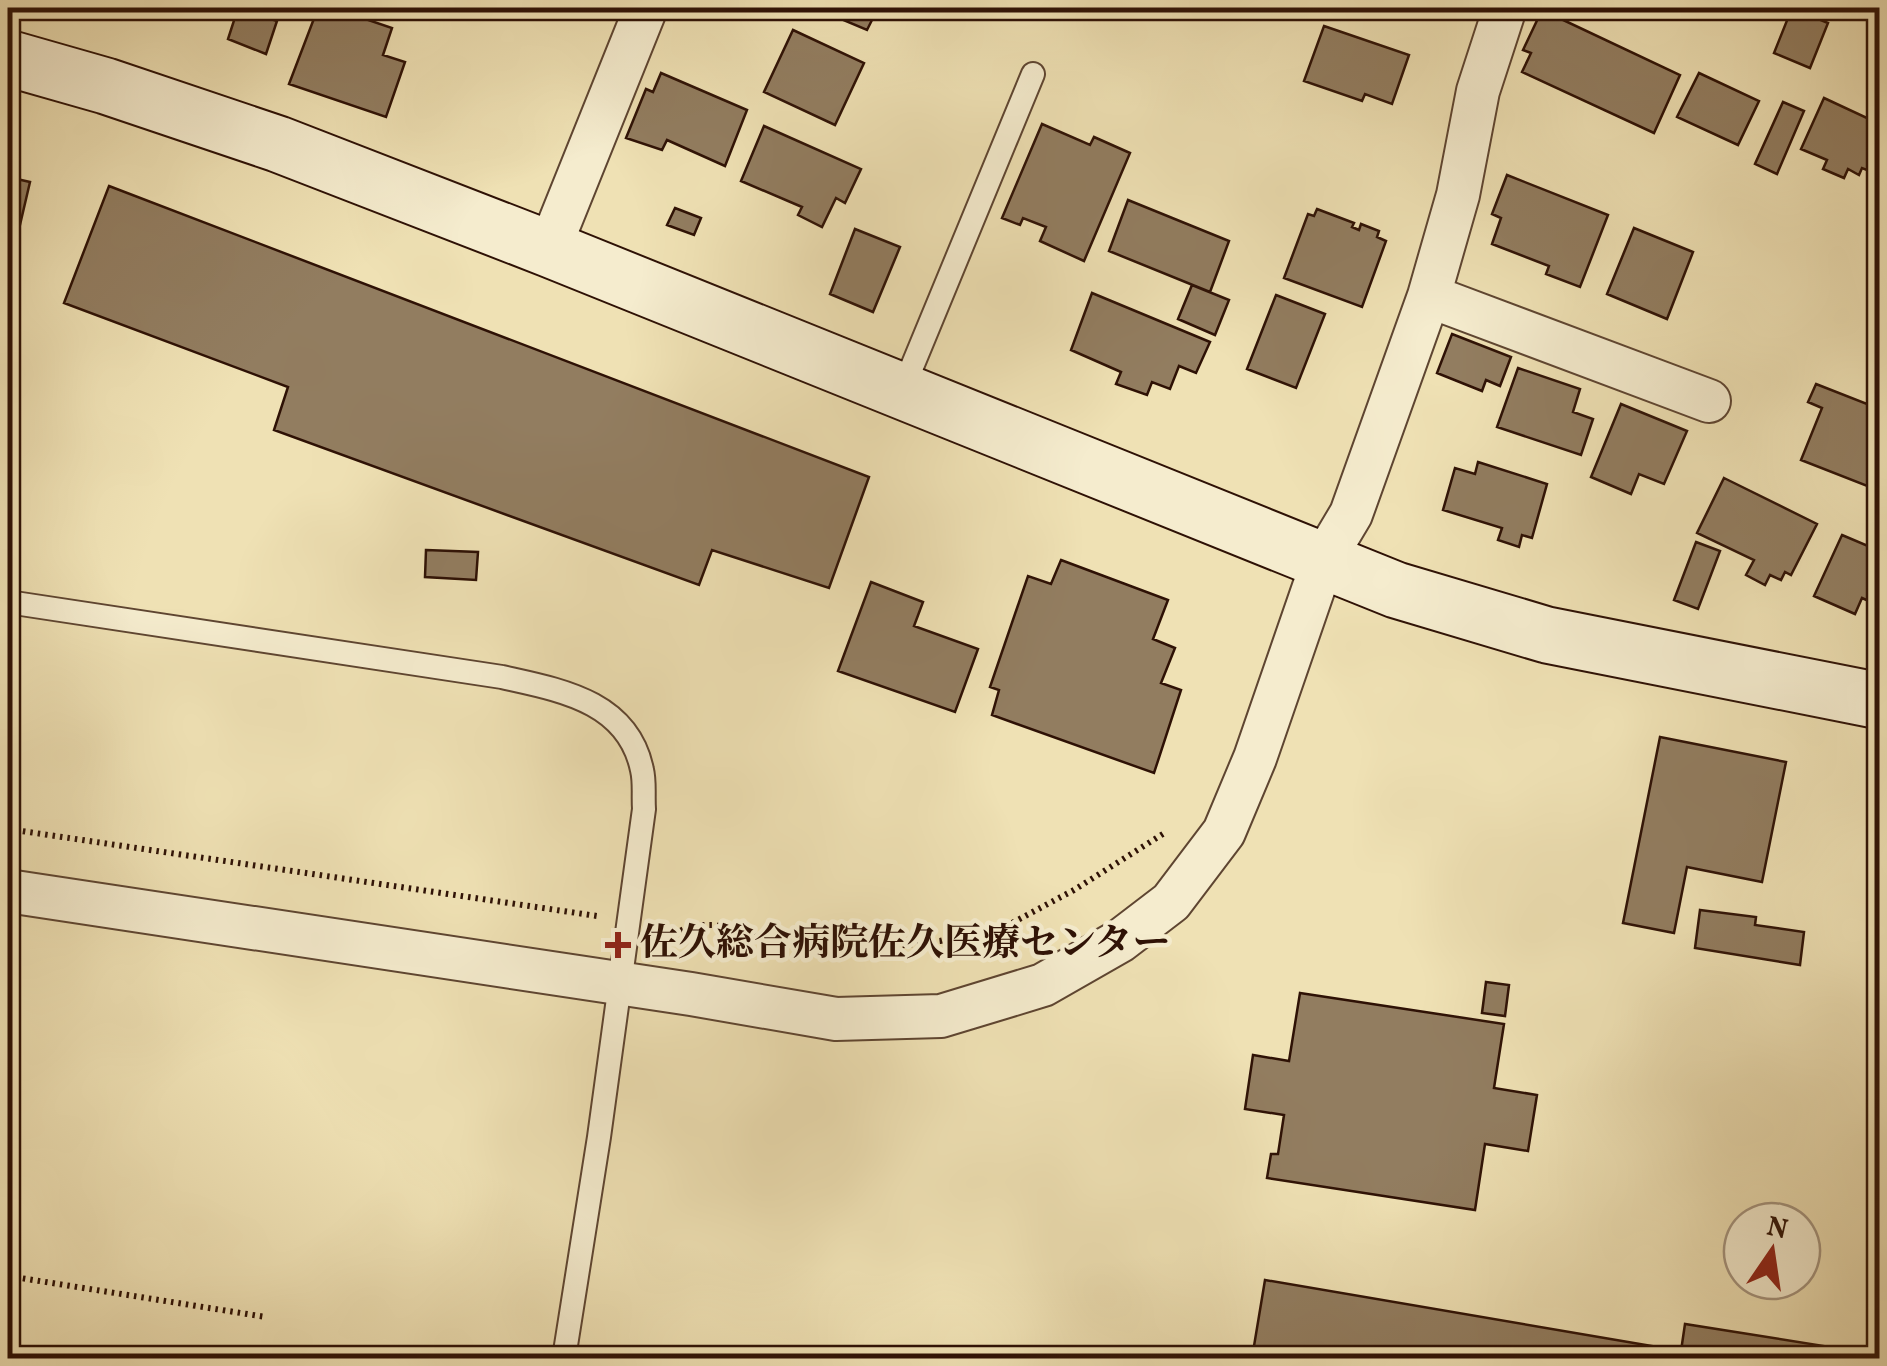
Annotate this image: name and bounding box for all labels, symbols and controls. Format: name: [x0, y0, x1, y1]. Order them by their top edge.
place label: 佐久総合病院佐久医療センター: [640, 919, 1170, 972]
marker: 佐久総合病院佐久医療センター: [605, 932, 631, 958]
north arrow: [1722, 1201, 1822, 1301]
text: N: [1763, 1208, 1791, 1250]

